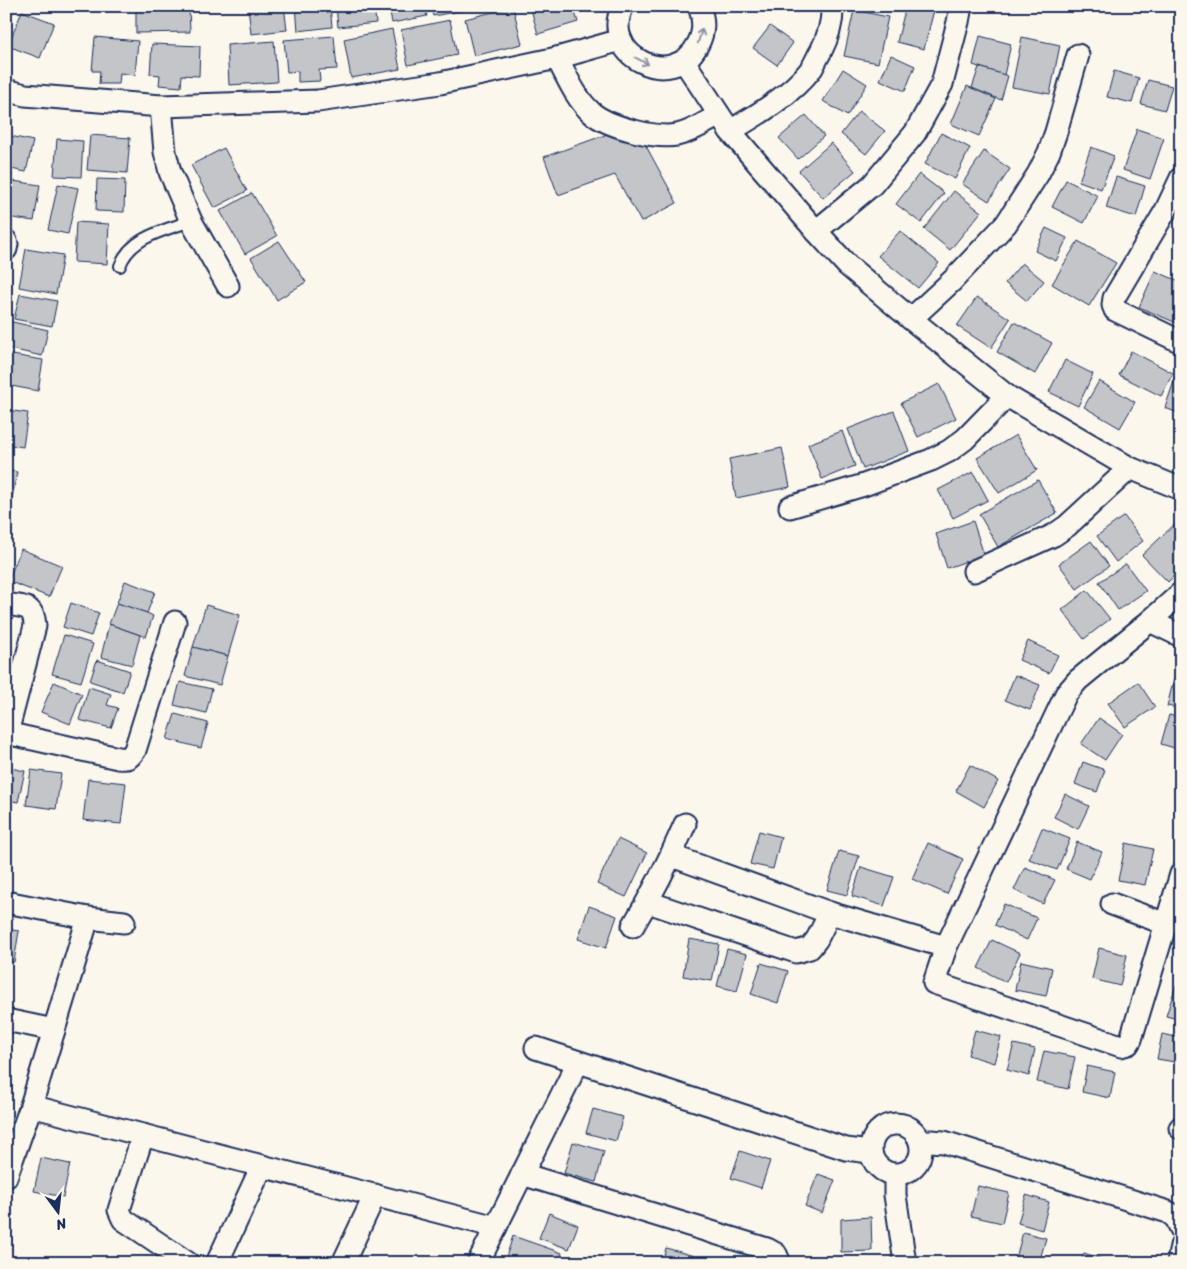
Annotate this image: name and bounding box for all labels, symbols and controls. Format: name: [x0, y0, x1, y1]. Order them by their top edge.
one-way arrow: [696, 28, 706, 44]
one-way arrow: [635, 57, 650, 67]
north arrow: [32, 1186, 82, 1236]
text: N: [53, 1210, 70, 1237]

